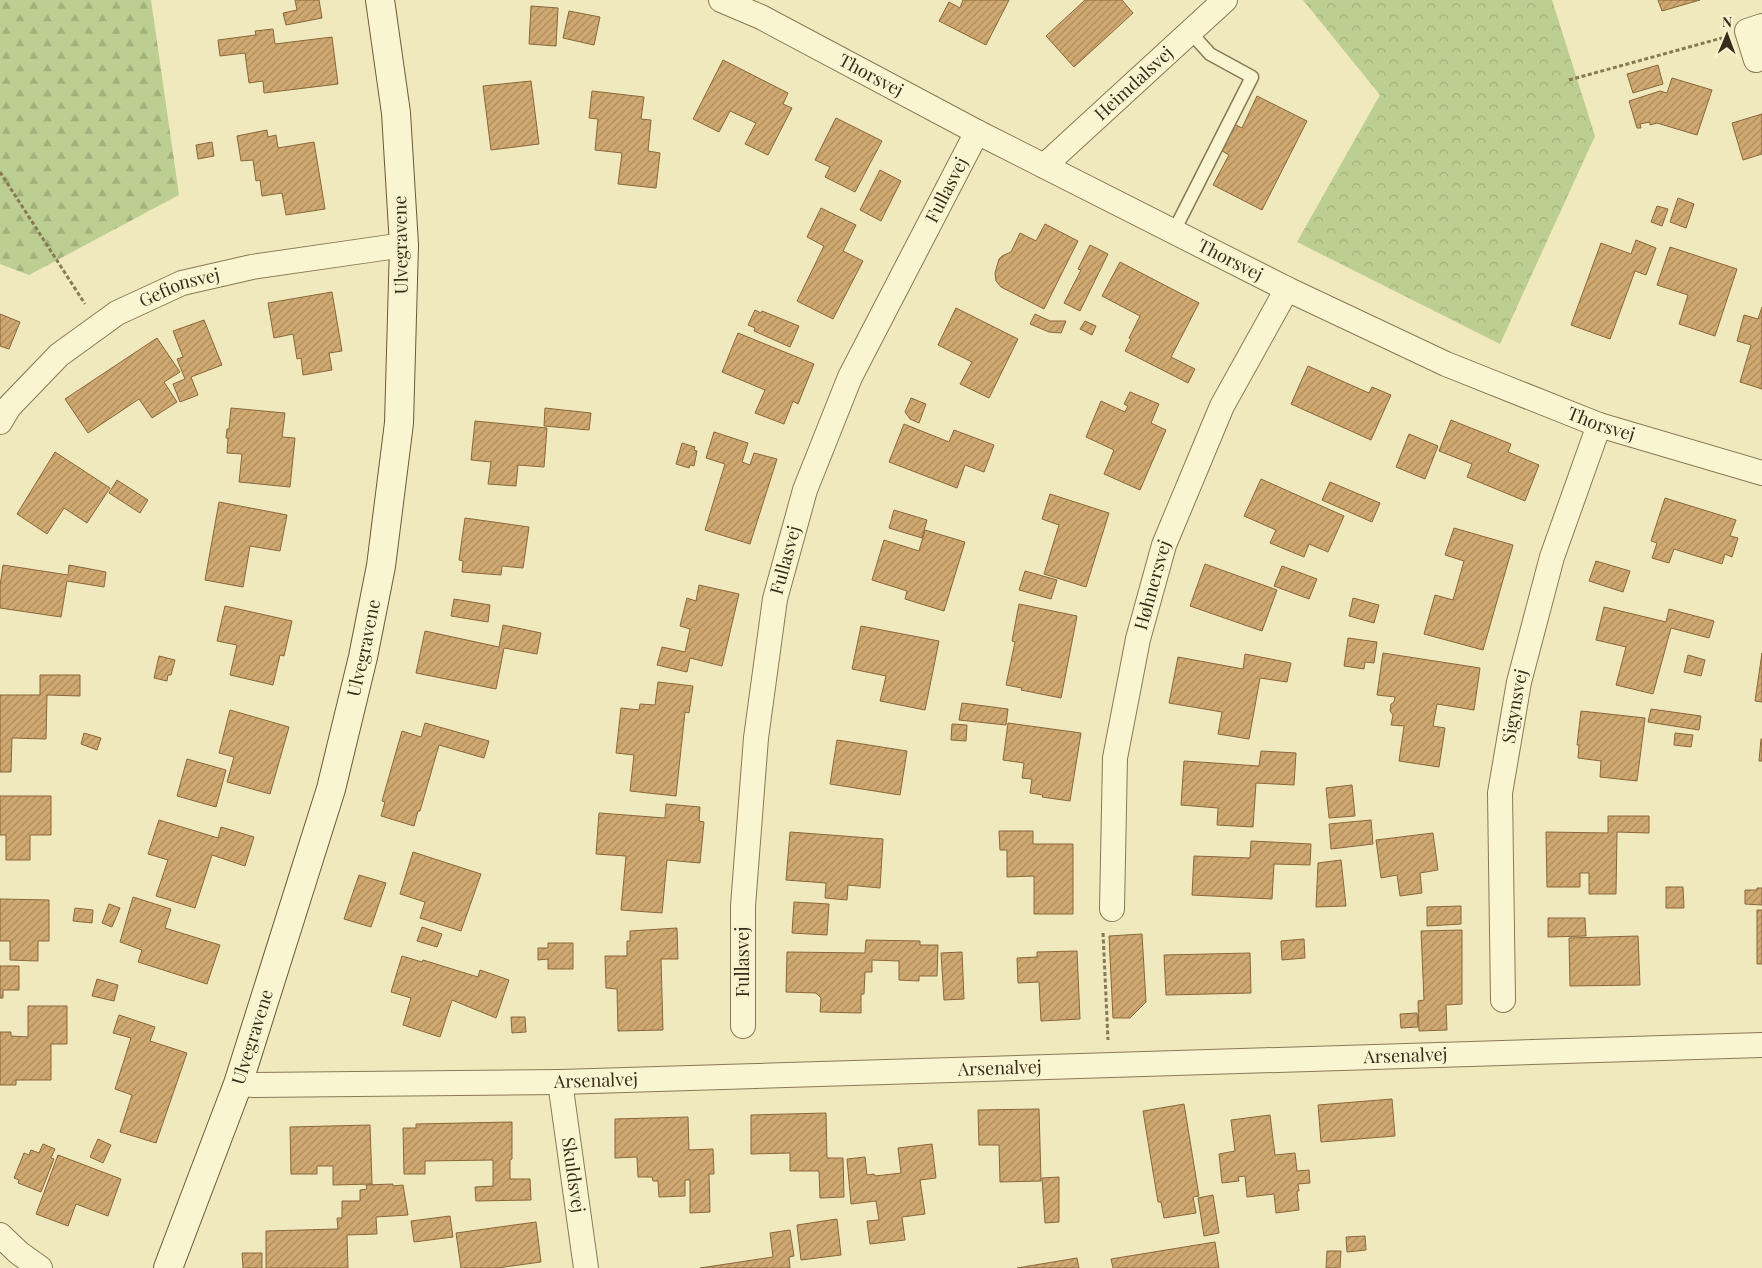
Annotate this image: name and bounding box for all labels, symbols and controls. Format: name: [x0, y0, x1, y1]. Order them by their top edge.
north arrow: [1702, 10, 1752, 60]
text: N: [1722, 12, 1732, 31]
street label: Heimdalsvej: [1089, 41, 1178, 125]
street label: Thorsvej: [835, 48, 908, 102]
street label: Fullasvej: [919, 153, 973, 227]
street label: Ulvegravene: [387, 195, 413, 295]
street label: Thorsvej: [1194, 233, 1267, 286]
street label: Gefionsvej: [135, 262, 222, 312]
street label: Thorsvej: [1564, 401, 1638, 446]
street label: Fullasvej: [764, 523, 806, 597]
street label: Høhnersvej: [1128, 536, 1176, 633]
street label: Ulvegravene: [341, 597, 385, 699]
street label: Sigynsvej: [1496, 666, 1533, 745]
street label: Fullasvej: [730, 927, 754, 997]
street label: Ulvegravene: [226, 986, 278, 1088]
street label: Arsenalvej: [1362, 1042, 1448, 1068]
street label: Arsenalvej: [956, 1054, 1042, 1081]
street label: Arsenalvej: [553, 1067, 638, 1093]
street label: Skuldsvej: [557, 1136, 591, 1214]

